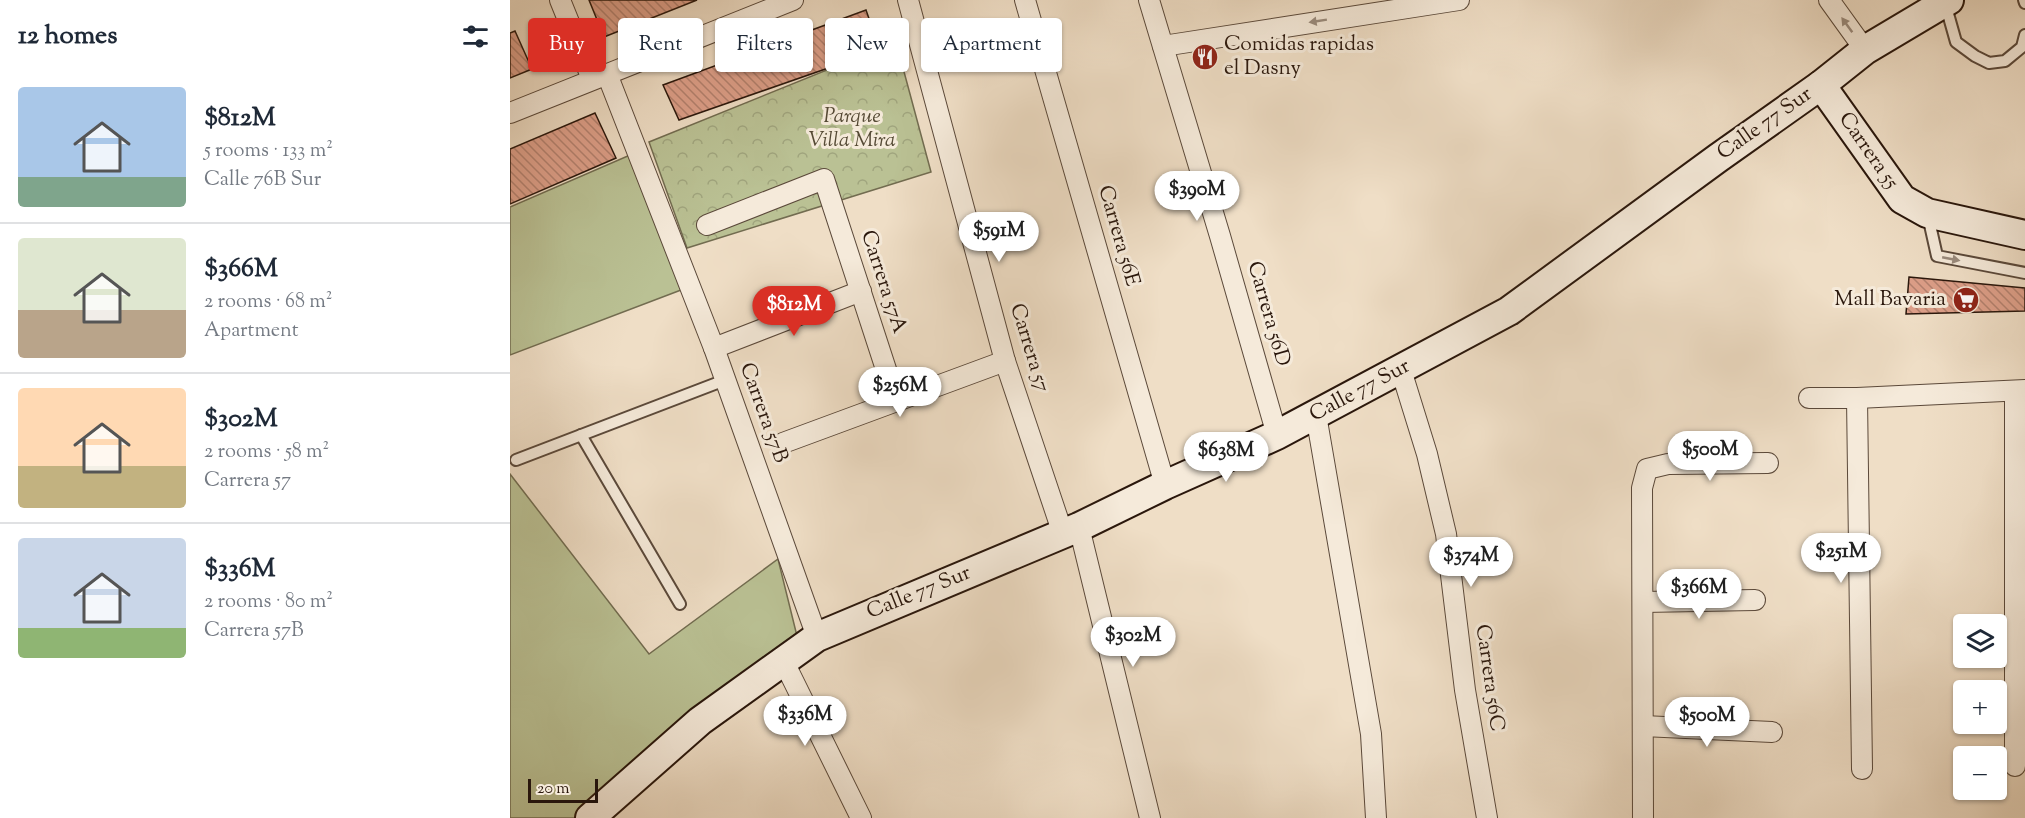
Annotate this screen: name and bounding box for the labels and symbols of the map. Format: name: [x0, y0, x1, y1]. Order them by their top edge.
one-way arrow: [1308, 17, 1327, 26]
one-way arrow: [1841, 18, 1853, 34]
place label: Comidas rapidas el Dasny: [1224, 30, 1374, 84]
restaurant icon: Comidas rapidas el Dasny: [1190, 42, 1220, 72]
street label: Calle 77 Sur: [1711, 80, 1819, 168]
park label: Parque Villa Mira: [808, 102, 896, 156]
street label: Carrera 55: [1830, 106, 1906, 196]
pin: $390M: [1155, 171, 1239, 222]
street label: Carrera 56E: [1089, 182, 1147, 290]
pin: $591M: [957, 212, 1041, 263]
street label: Carrera 57A: [852, 227, 914, 337]
one-way arrow: [1942, 255, 1961, 264]
street label: Carrera 56D: [1239, 258, 1297, 370]
place label: Mall Bavaria: [1834, 285, 1946, 315]
supermarket icon: Mall Bavaria: [1951, 285, 1981, 315]
pin: $812M: [752, 286, 836, 337]
street label: Carrera 57: [1001, 300, 1057, 396]
street label: Calle 77 Sur: [1304, 352, 1416, 430]
street label: Carrera 57B: [731, 359, 795, 467]
pin: $256M: [858, 367, 942, 418]
pin: $500M: [1668, 431, 1752, 482]
pin: $638M: [1184, 432, 1268, 483]
pin: $251M: [1799, 533, 1883, 584]
pin: $374M: [1429, 537, 1513, 588]
street label: Calle 77 Sur: [862, 558, 976, 628]
pin: $366M: [1657, 569, 1741, 620]
pin: $302M: [1091, 617, 1175, 668]
street label: Carrera 56C: [1467, 622, 1511, 734]
pin: $336M: [763, 696, 847, 747]
pin: $500M: [1665, 697, 1749, 748]
scale bar: [528, 776, 598, 804]

